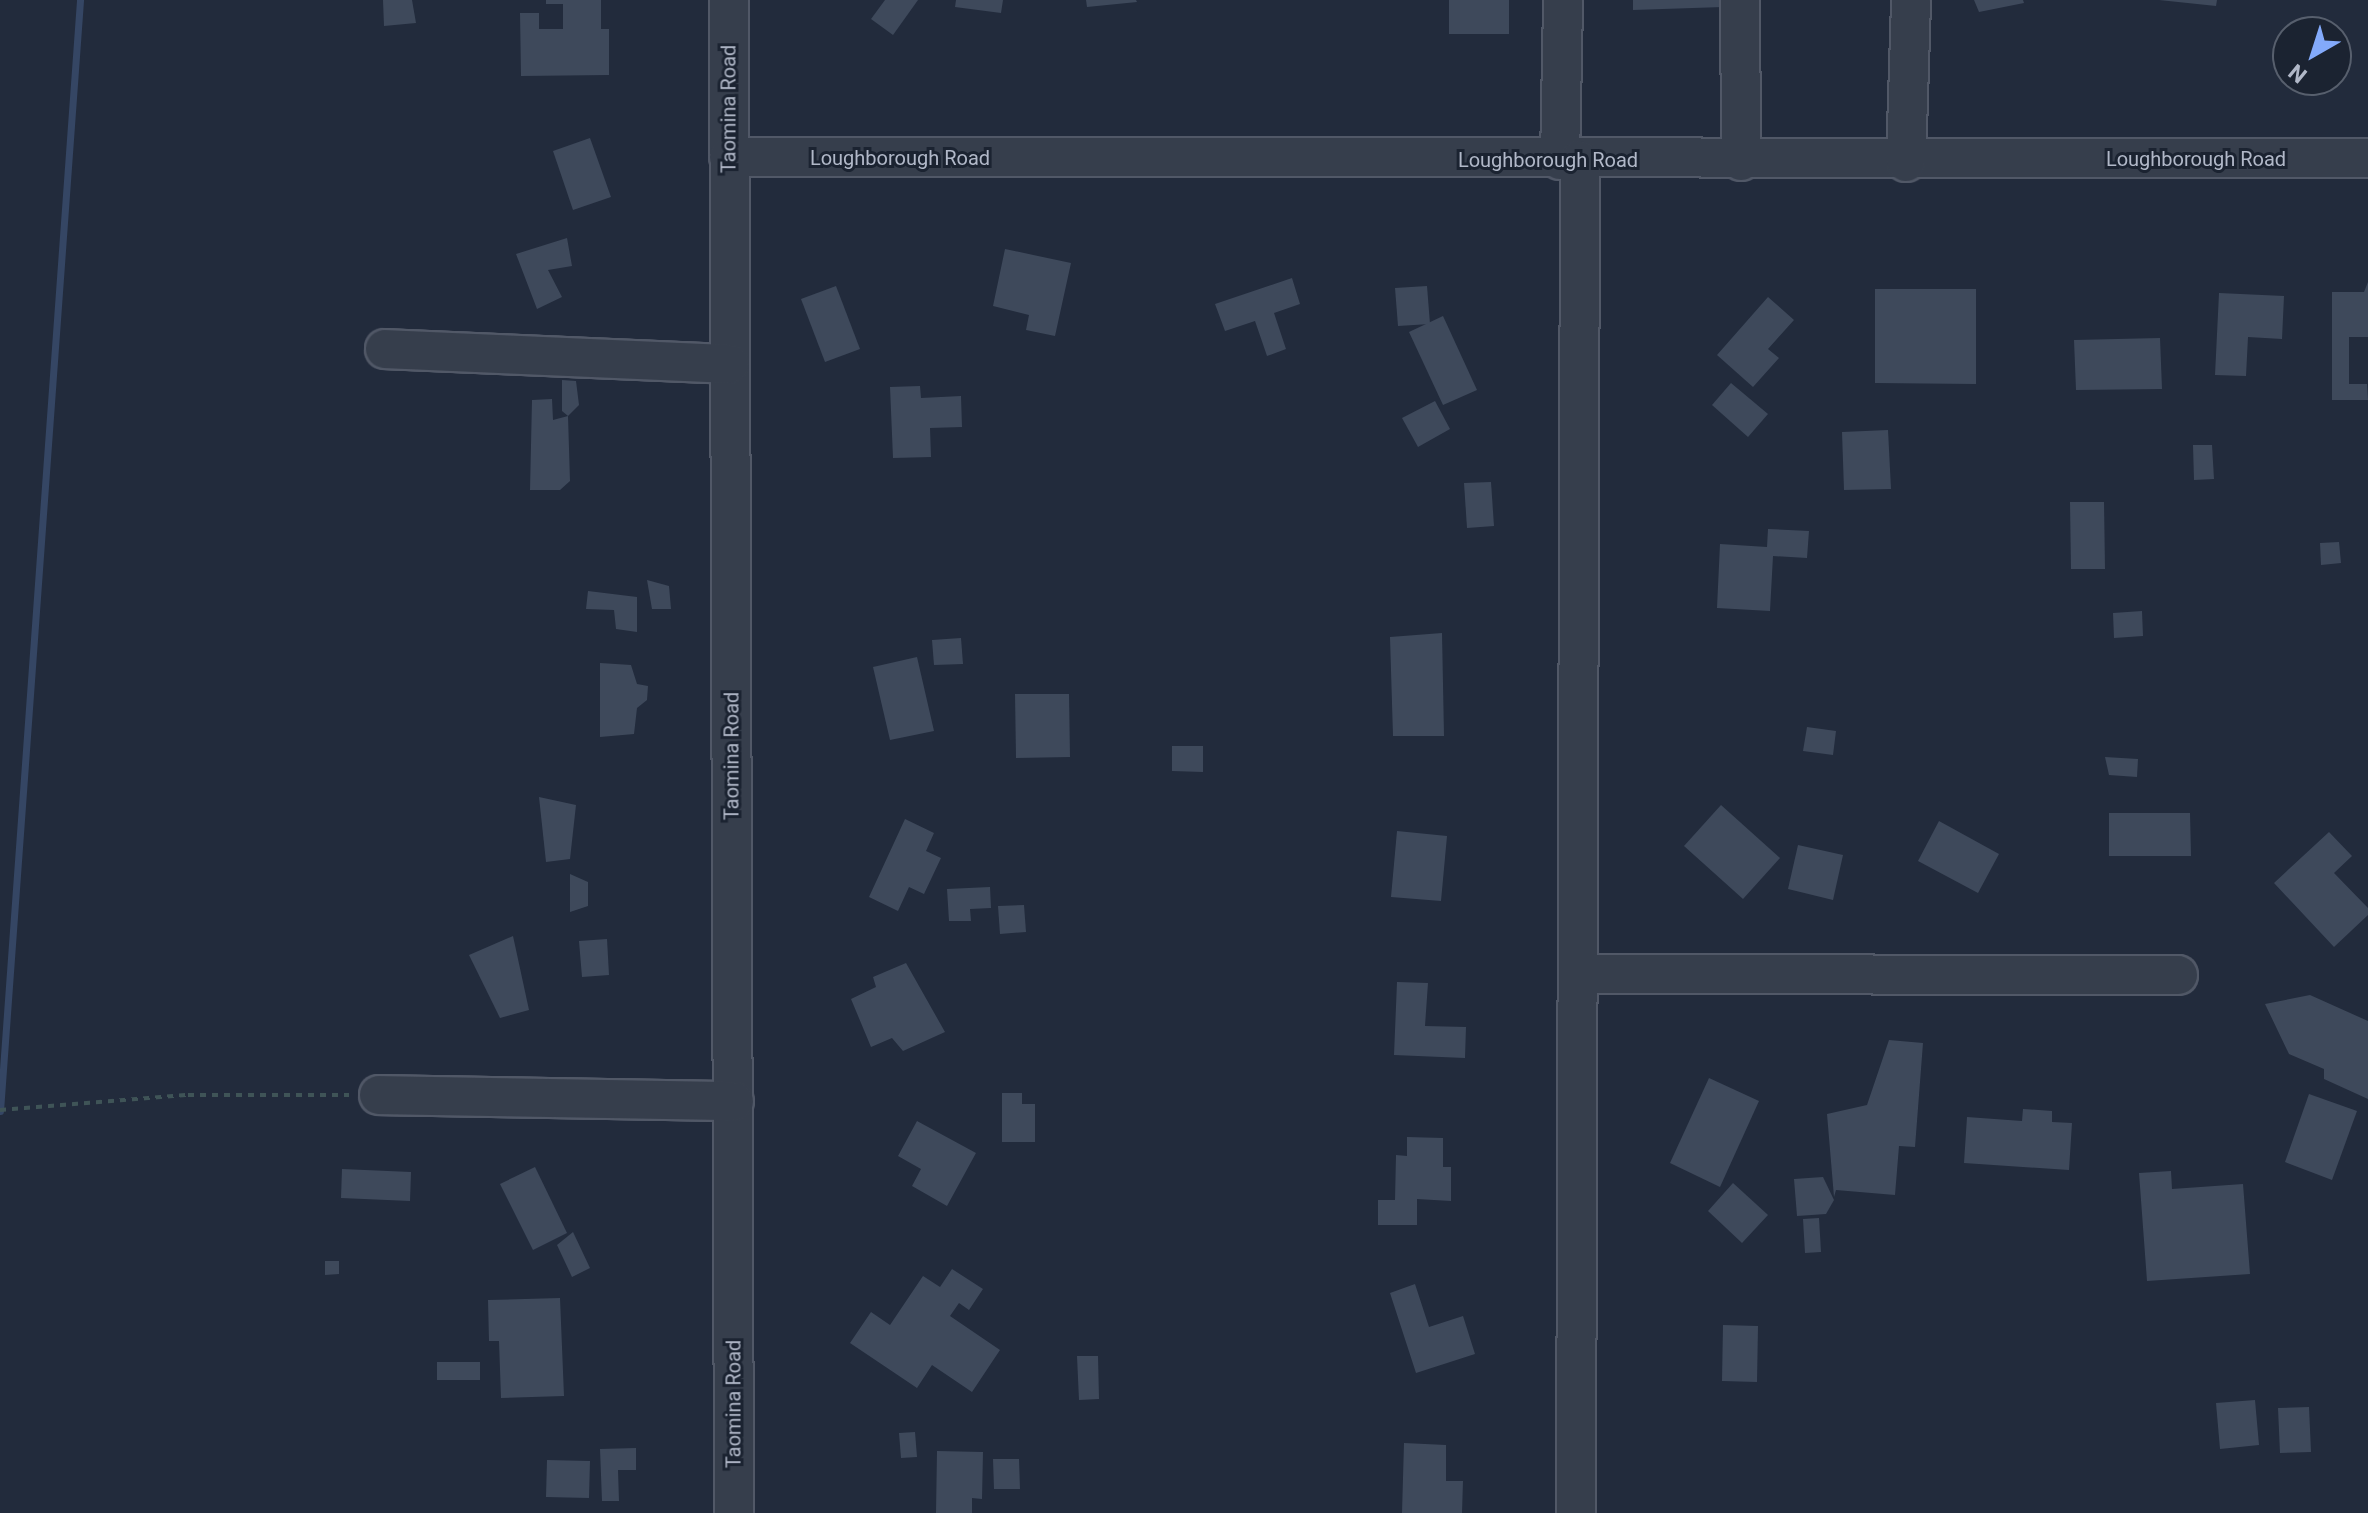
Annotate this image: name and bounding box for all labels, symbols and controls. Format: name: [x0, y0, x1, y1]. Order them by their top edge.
north arrow: [2272, 16, 2352, 96]
street label: Taomina Road: [717, 45, 741, 173]
text: N: [2284, 59, 2312, 88]
street label: Loughborough Road: [810, 146, 990, 170]
street label: Loughborough Road: [2106, 147, 2286, 171]
street label: Loughborough Road: [1458, 148, 1638, 172]
street label: Taomina Road: [720, 692, 744, 820]
street label: Taomina Road: [722, 1340, 746, 1468]

